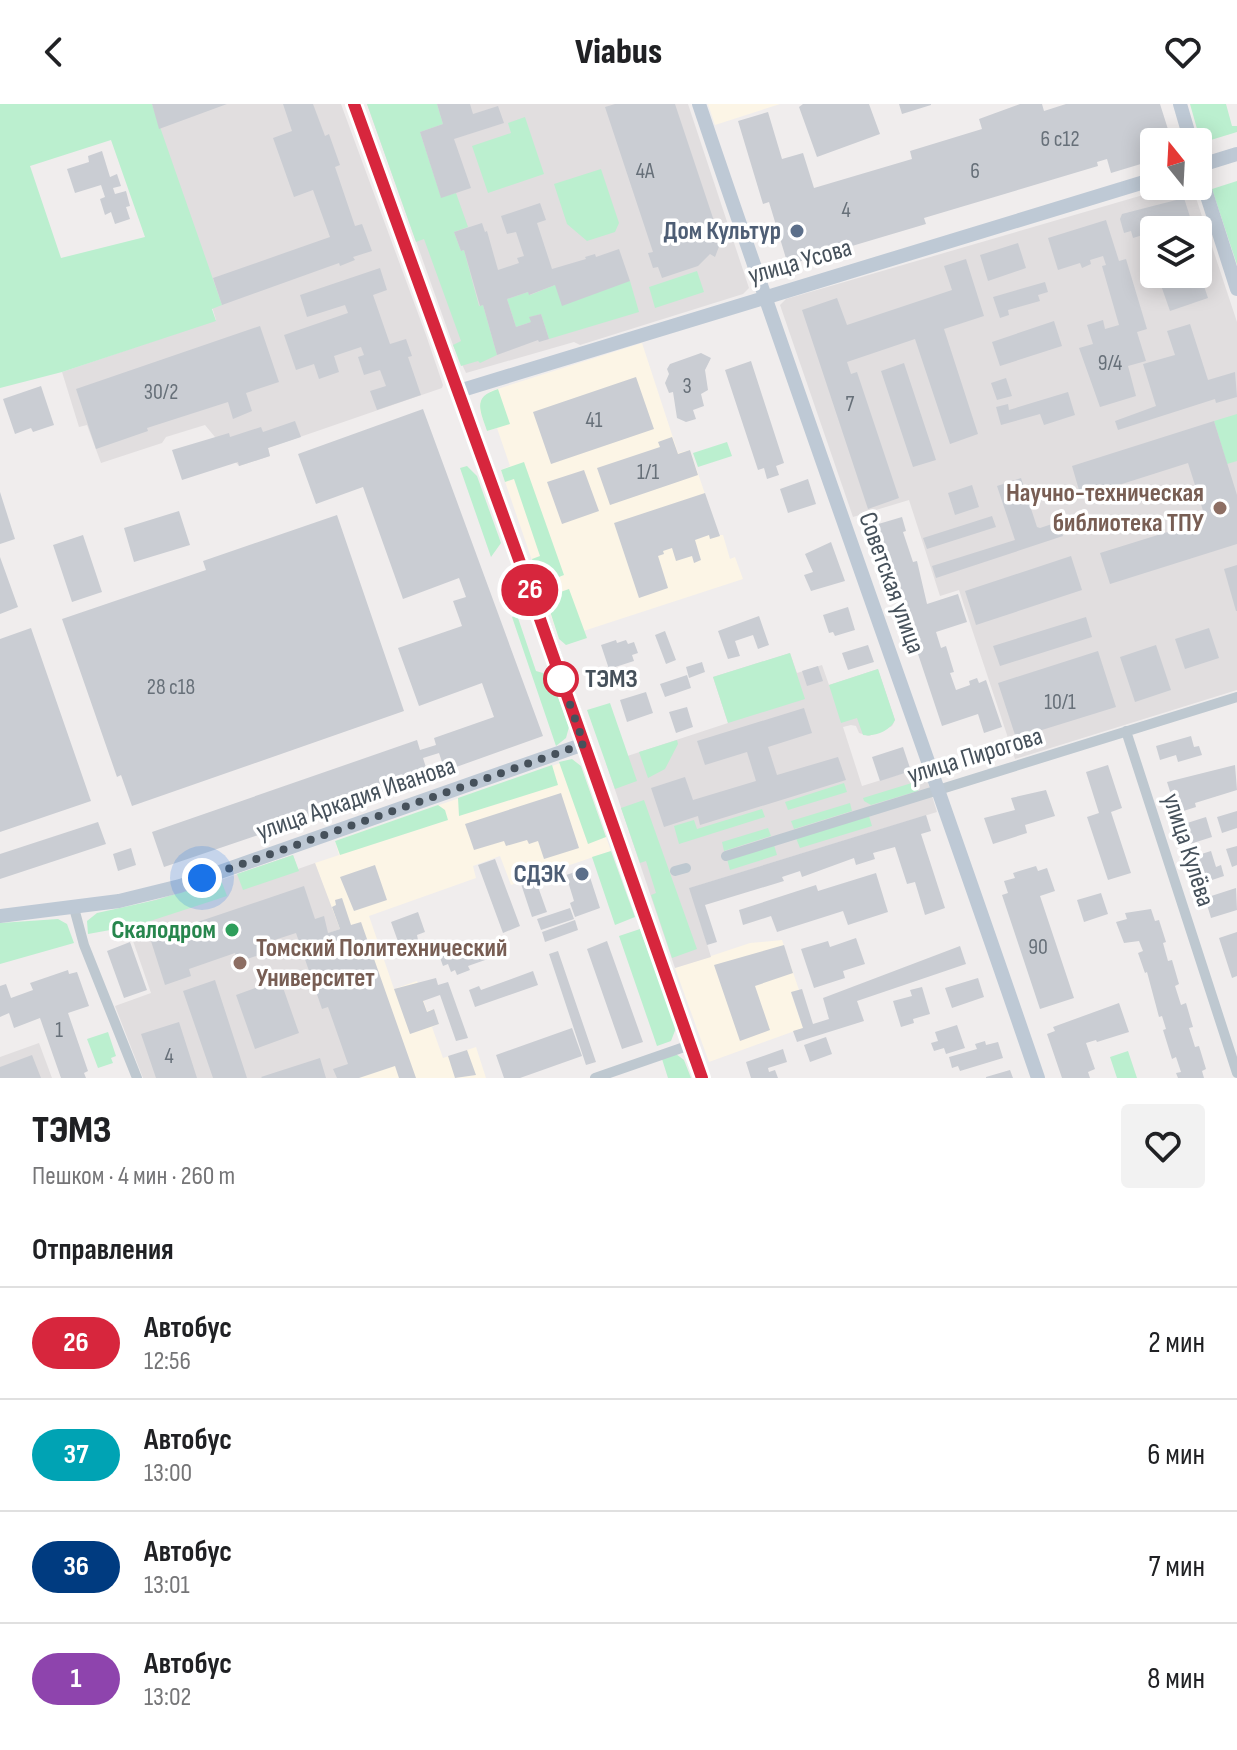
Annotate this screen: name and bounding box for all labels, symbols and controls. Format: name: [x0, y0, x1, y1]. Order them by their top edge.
icon: back: [32, 30, 76, 74]
icon: heart: [1161, 30, 1205, 74]
text: Viabus: [575, 31, 662, 74]
house number: 6 с12: [1041, 126, 1079, 153]
north arrow: [1140, 128, 1212, 200]
map controls: [1140, 128, 1212, 288]
house number: 4А: [636, 158, 655, 185]
house number: 6: [970, 158, 980, 185]
house number: 4: [841, 197, 851, 224]
place label: Дом Культур: [664, 216, 781, 247]
button: layers: [1140, 216, 1212, 288]
marker: Дом Культур: [788, 222, 806, 240]
street label: улица Усова: [745, 232, 855, 292]
house number: 9/4: [1098, 350, 1122, 377]
house number: 3: [682, 373, 692, 400]
house number: 30/2: [144, 379, 178, 406]
house number: 7: [846, 391, 855, 418]
house number: 41: [586, 407, 603, 434]
house number: 1/1: [637, 459, 659, 486]
place label: Научно-техническая библиотека ТПУ: [1006, 478, 1205, 539]
marker: Научно-техническая библиотека ТПУ: [1211, 499, 1229, 517]
street label: Советская улица: [851, 508, 931, 658]
line badge: 26: [494, 564, 566, 616]
text: 26: [517, 573, 543, 606]
marker: ТЭМЗ: [544, 662, 578, 696]
place label: ТЭМЗ: [585, 664, 638, 695]
house number: 28 c18: [147, 674, 195, 701]
house number: 10/1: [1044, 689, 1076, 716]
street label: улица Пирогова: [904, 721, 1046, 791]
street label: улица Аркадия Иванова: [253, 750, 459, 848]
street label: улица Кулёва: [1155, 790, 1221, 910]
your location: [182, 858, 222, 898]
place label: СДЭК: [513, 859, 566, 890]
marker: СДЭК: [573, 865, 591, 883]
place label: Скалодром: [111, 915, 216, 946]
marker: Скалодром: [223, 921, 241, 939]
place label: Томский Политехнический Университет: [256, 933, 507, 994]
house number: 90: [1028, 934, 1048, 961]
marker: Томский Политехнический Университет: [231, 954, 249, 972]
house number: 1: [55, 1017, 63, 1044]
house number: 4: [164, 1043, 174, 1070]
button: heart: [1121, 1104, 1205, 1188]
text: ТЭМЗ: [32, 1108, 111, 1153]
text: Пешком · 4 мин · 260 m: [32, 1161, 235, 1192]
text: Отправления: [32, 1232, 174, 1268]
text: Автобус: [144, 1310, 232, 1346]
text: 2 мин: [1148, 1325, 1205, 1361]
text: 26: [63, 1326, 89, 1359]
text: 12:56: [144, 1346, 191, 1377]
text: Автобус: [144, 1422, 232, 1458]
text: 6 мин: [1147, 1437, 1205, 1473]
text: 37: [64, 1438, 88, 1471]
text: 13:00: [144, 1458, 192, 1489]
text: Автобус: [144, 1534, 232, 1570]
text: 7 мин: [1149, 1549, 1205, 1585]
text: 36: [63, 1550, 89, 1583]
text: 13:01: [144, 1570, 190, 1601]
text: Автобус: [144, 1646, 232, 1682]
text: 8 мин: [1147, 1661, 1205, 1697]
text: 1: [71, 1662, 81, 1695]
text: 13:02: [144, 1682, 191, 1713]

